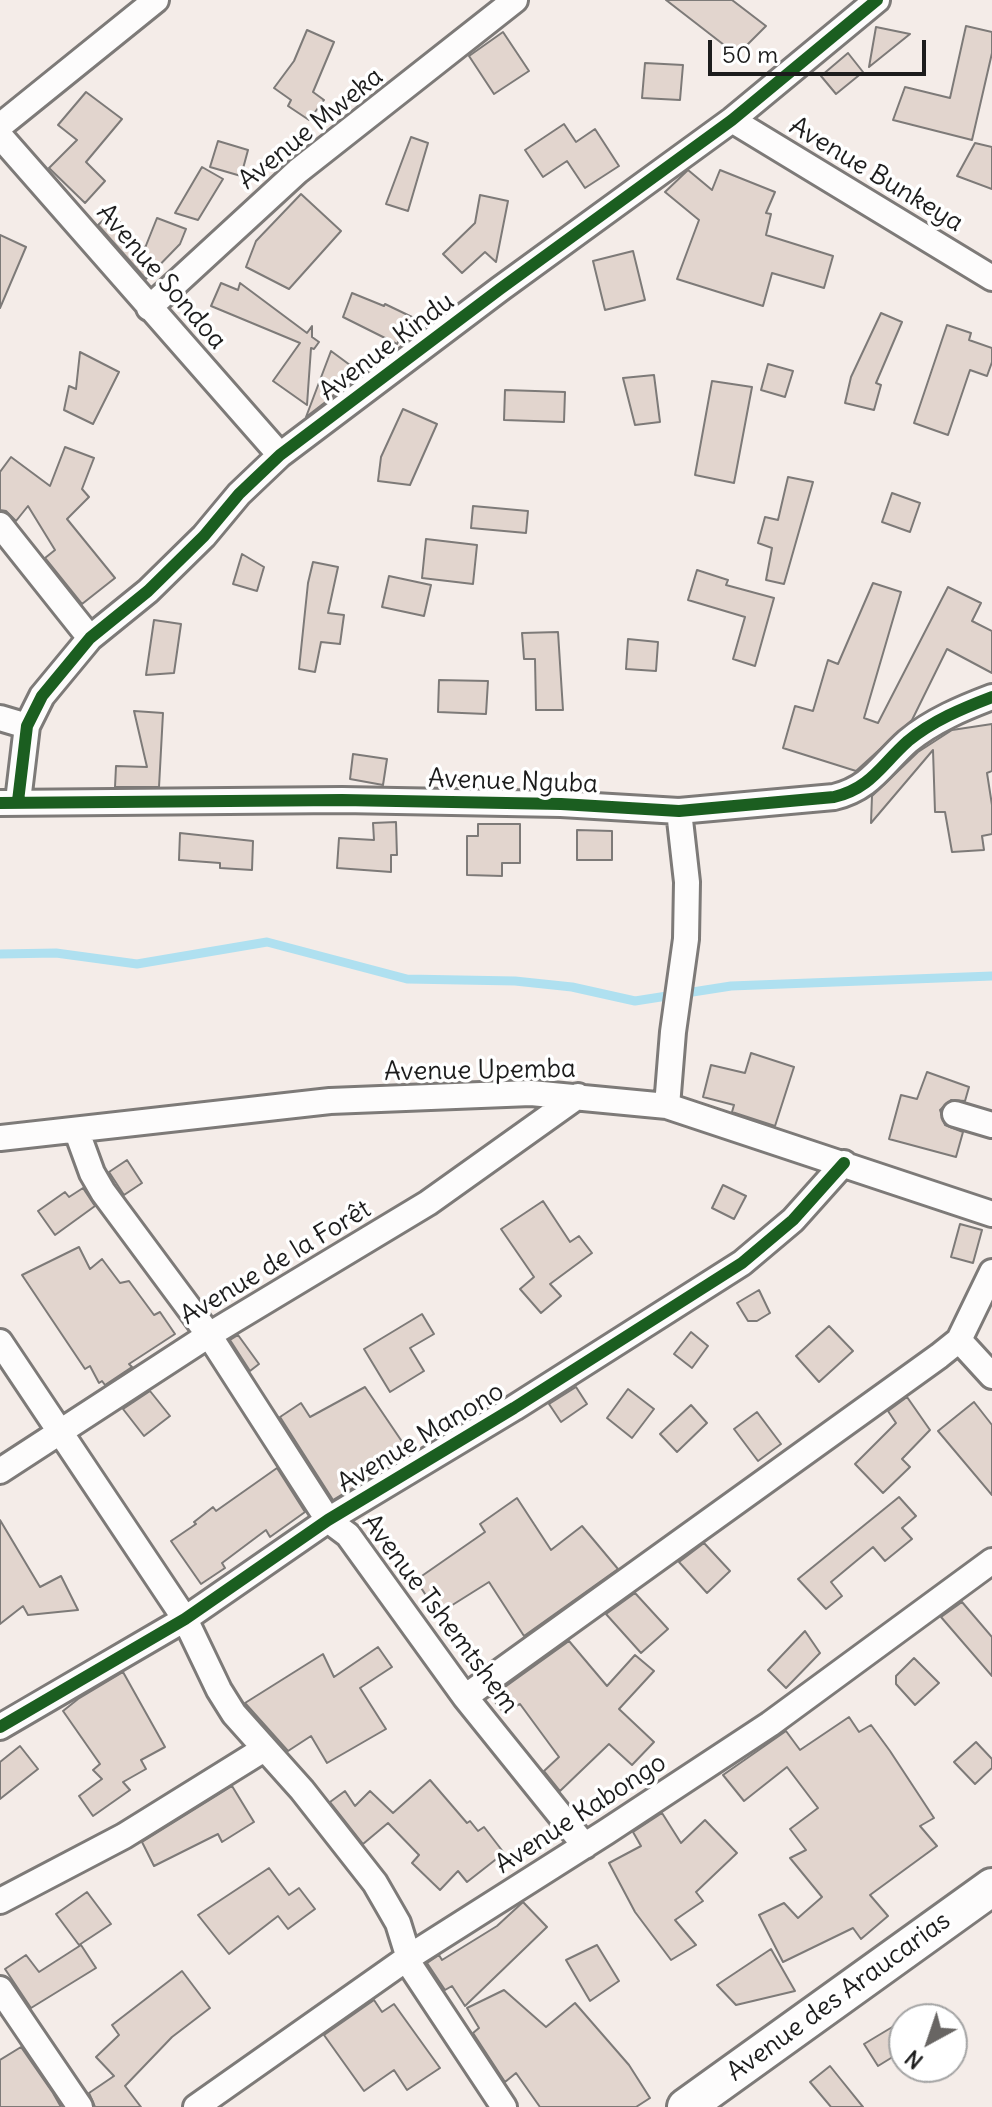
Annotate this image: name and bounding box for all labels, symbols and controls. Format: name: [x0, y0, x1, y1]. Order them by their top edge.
scale bar: [712, 24, 930, 74]
text: 50 m: [722, 39, 778, 69]
street label: Avenue Mweka: [233, 61, 389, 197]
street label: Avenue Bunkeya: [783, 111, 969, 239]
street label: Avenue Sondoa: [89, 198, 233, 356]
street label: Avenue Kindu: [313, 286, 461, 408]
street label: Avenue Nguba: [428, 763, 598, 801]
street label: Avenue Upemba: [384, 1054, 576, 1088]
street label: Avenue de la Forêt: [175, 1194, 377, 1332]
street label: Avenue Manono: [332, 1376, 510, 1500]
street label: Avenue Tshemtshem: [355, 1508, 525, 1720]
street label: Avenue Kabongo: [490, 1747, 672, 1881]
street label: Avenue des Araucarias: [721, 1906, 957, 2088]
north arrow: [888, 2003, 968, 2083]
text: N: [899, 2044, 929, 2075]

